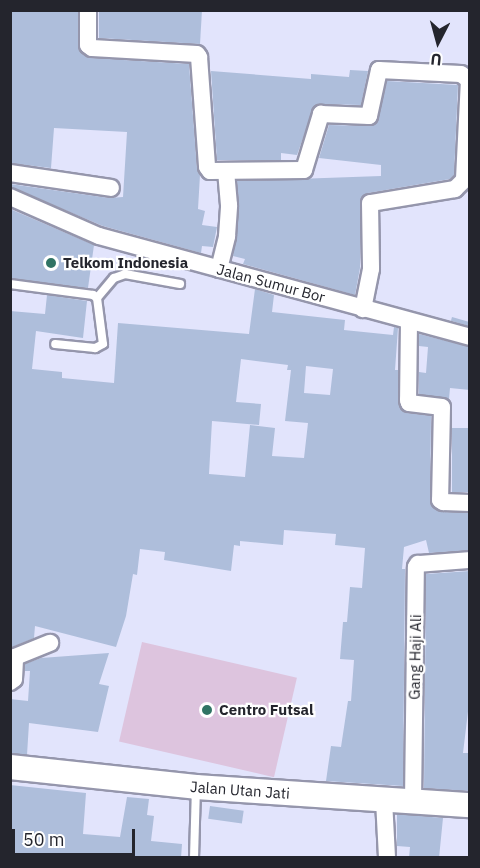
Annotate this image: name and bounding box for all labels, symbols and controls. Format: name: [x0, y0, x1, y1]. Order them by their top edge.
north arrow: [408, 12, 468, 72]
text: U: [430, 49, 443, 70]
place label: Telkom Indonesia: [63, 254, 188, 272]
marker: Telkom Indonesia: [44, 256, 58, 270]
street label: Jalan Sumur Bor: [215, 260, 327, 306]
street label: Gang Haji Ali: [405, 614, 425, 700]
place label: Centro Futsal: [219, 701, 314, 719]
marker: Centro Futsal: [200, 703, 214, 717]
street label: Jalan Utan Jati: [189, 778, 291, 802]
scale bar: [15, 817, 138, 855]
text: 50 m: [23, 828, 65, 851]

